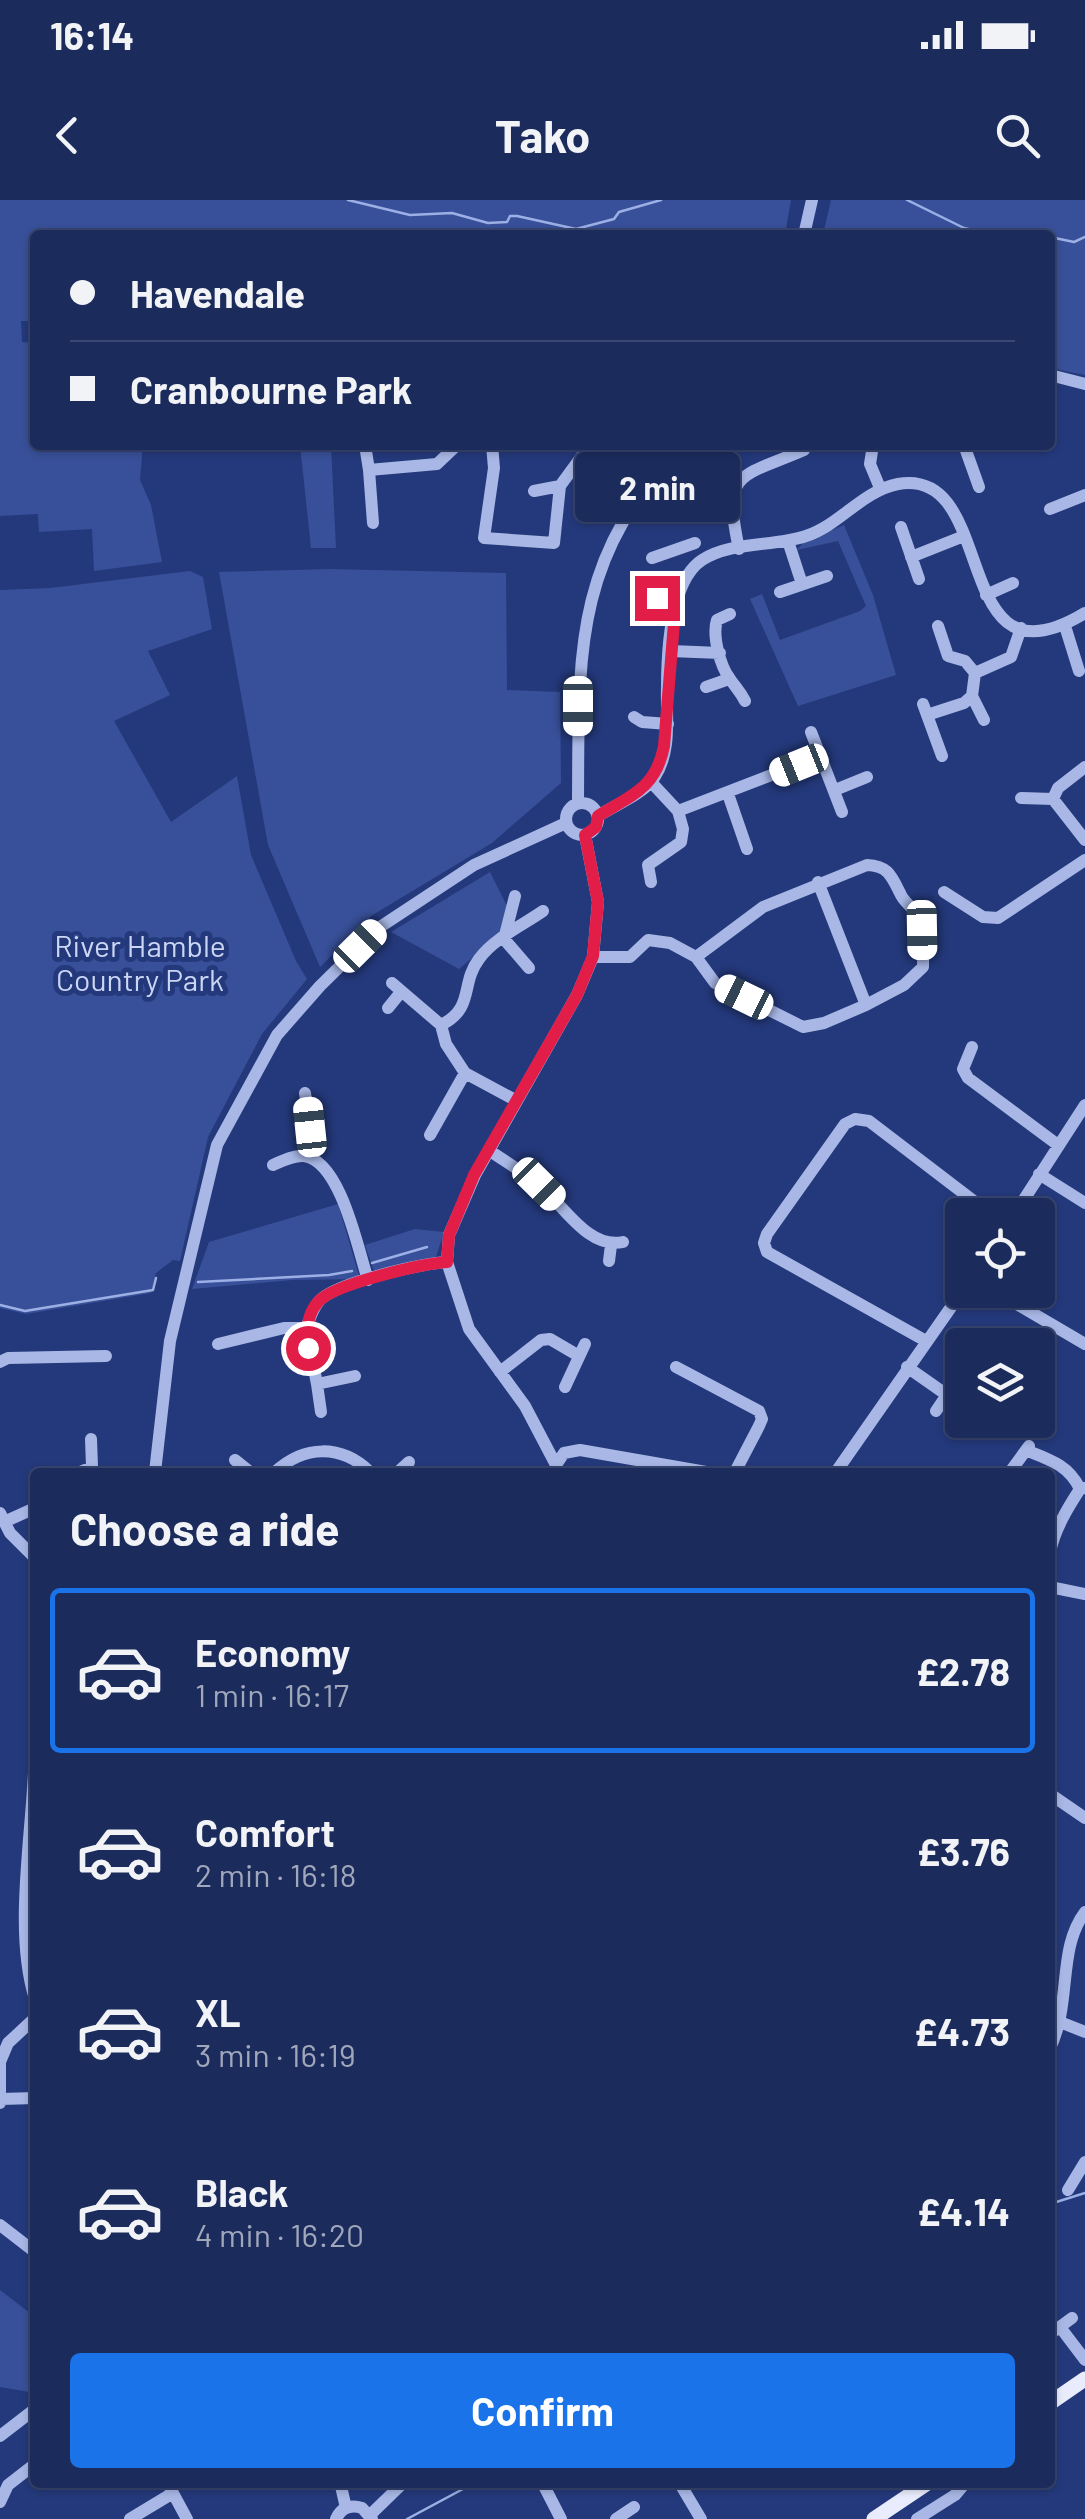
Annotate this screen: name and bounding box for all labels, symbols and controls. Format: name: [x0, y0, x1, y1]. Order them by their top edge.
text: 16:14: [50, 12, 134, 58]
icon: back: [40, 108, 95, 163]
text: Tako: [495, 108, 590, 162]
icon: search: [990, 108, 1045, 163]
text: Havendale: [130, 270, 305, 316]
text: Cranbourne Park: [130, 366, 412, 412]
callout: 2 min: [574, 453, 740, 523]
text: 2 min: [619, 468, 696, 506]
route end: [635, 576, 680, 621]
car: [563, 676, 593, 736]
car: [766, 740, 832, 790]
car: [906, 900, 938, 960]
car: [328, 914, 392, 978]
park label: River Hamble Country Park: [54, 927, 226, 997]
car: [710, 970, 778, 1024]
car: [292, 1096, 328, 1158]
car: [507, 1152, 571, 1216]
map controls: [945, 1198, 1055, 1438]
button: locate: [945, 1198, 1055, 1308]
route start: [286, 1326, 331, 1371]
button: layers: [945, 1328, 1055, 1438]
text: Choose a ride: [70, 1501, 340, 1555]
icon: car: [75, 1626, 165, 1716]
text: Economy: [195, 1629, 350, 1675]
text: £2.78: [916, 1648, 1010, 1694]
text: 1 min · 16:17: [195, 1675, 349, 1713]
icon: car: [75, 1806, 165, 1896]
text: Comfort: [195, 1809, 335, 1855]
text: £3.76: [917, 1828, 1010, 1874]
text: 2 min · 16:18: [195, 1855, 356, 1893]
icon: car: [75, 1986, 165, 2076]
text: XL: [195, 1989, 241, 2035]
text: £4.73: [914, 2008, 1010, 2054]
text: 3 min · 16:19: [195, 2035, 356, 2073]
icon: car: [75, 2166, 165, 2256]
text: Black: [195, 2169, 289, 2215]
text: £4.14: [917, 2188, 1010, 2234]
text: 4 min · 16:20: [195, 2215, 364, 2253]
button: Confirm: [70, 2353, 1015, 2468]

